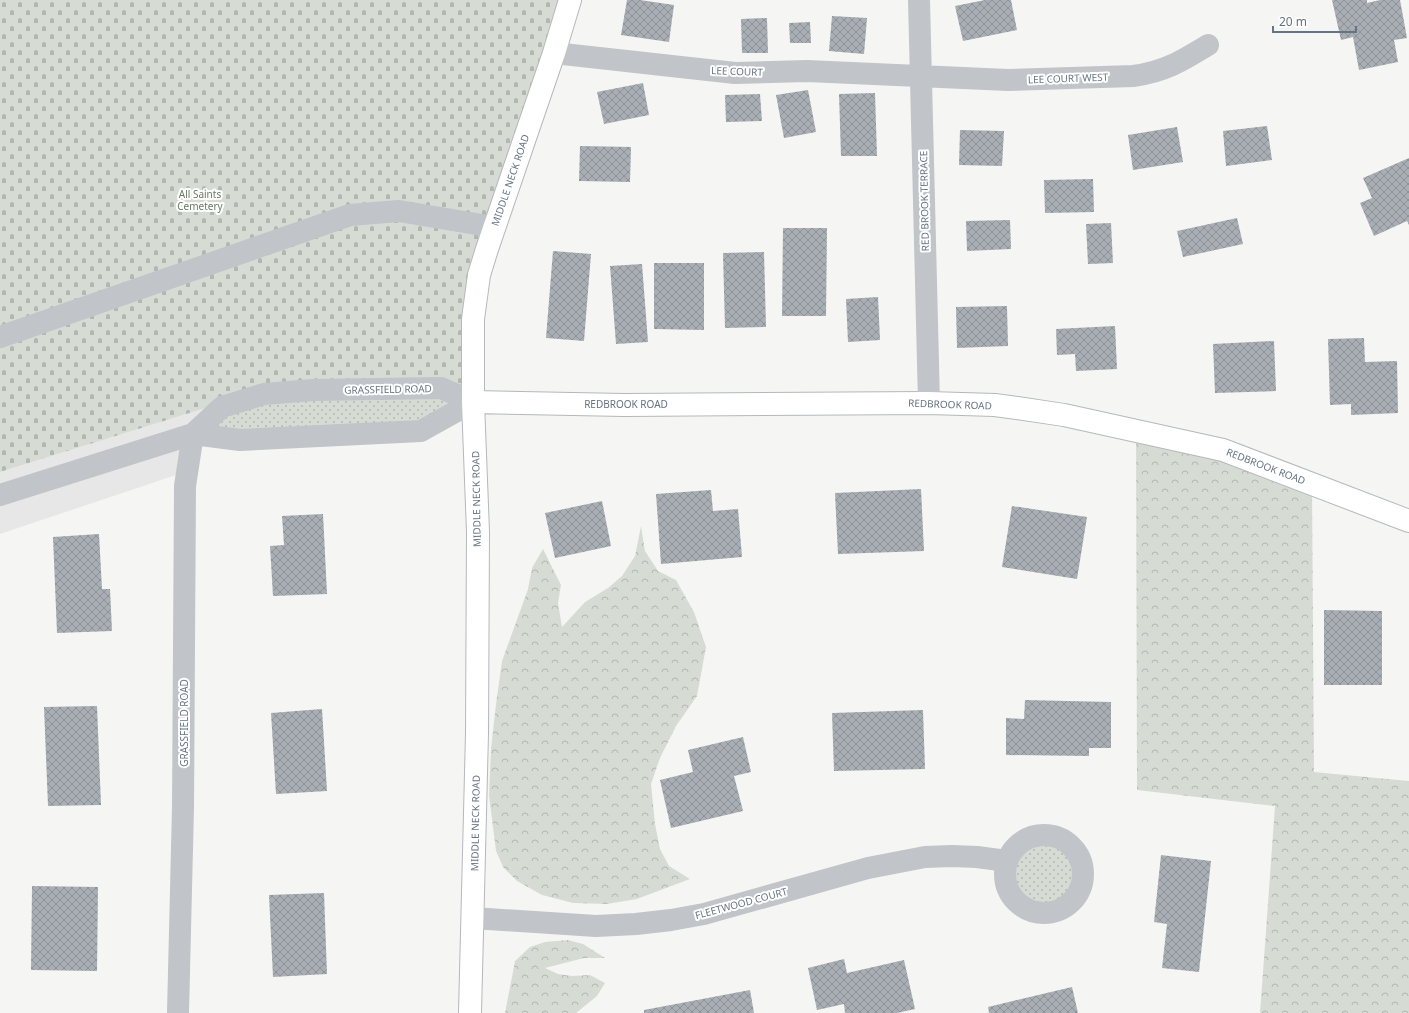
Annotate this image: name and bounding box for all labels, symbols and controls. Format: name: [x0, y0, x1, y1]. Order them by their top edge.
scale bar: [1273, 8, 1356, 34]
text: 20 m: [1279, 13, 1307, 30]
street label: LEE COURT: [711, 63, 764, 79]
street label: LEE COURT WEST: [1028, 70, 1109, 86]
street label: MIDDLE NECK ROAD: [488, 132, 532, 228]
street label: RED BROOK TERRACE: [916, 151, 932, 251]
park label: All Saints Cemetery: [177, 187, 224, 213]
street label: GRASSFIELD ROAD: [344, 381, 432, 397]
street label: REDBROOK ROAD: [908, 396, 992, 412]
street label: REDBROOK ROAD: [584, 397, 668, 411]
street label: REDBROOK ROAD: [1224, 444, 1308, 488]
street label: MIDDLE NECK ROAD: [468, 451, 484, 547]
street label: GRASSFIELD ROAD: [177, 679, 191, 767]
street label: MIDDLE NECK ROAD: [467, 775, 483, 871]
street label: FLEETWOOD COURT: [693, 884, 789, 922]

